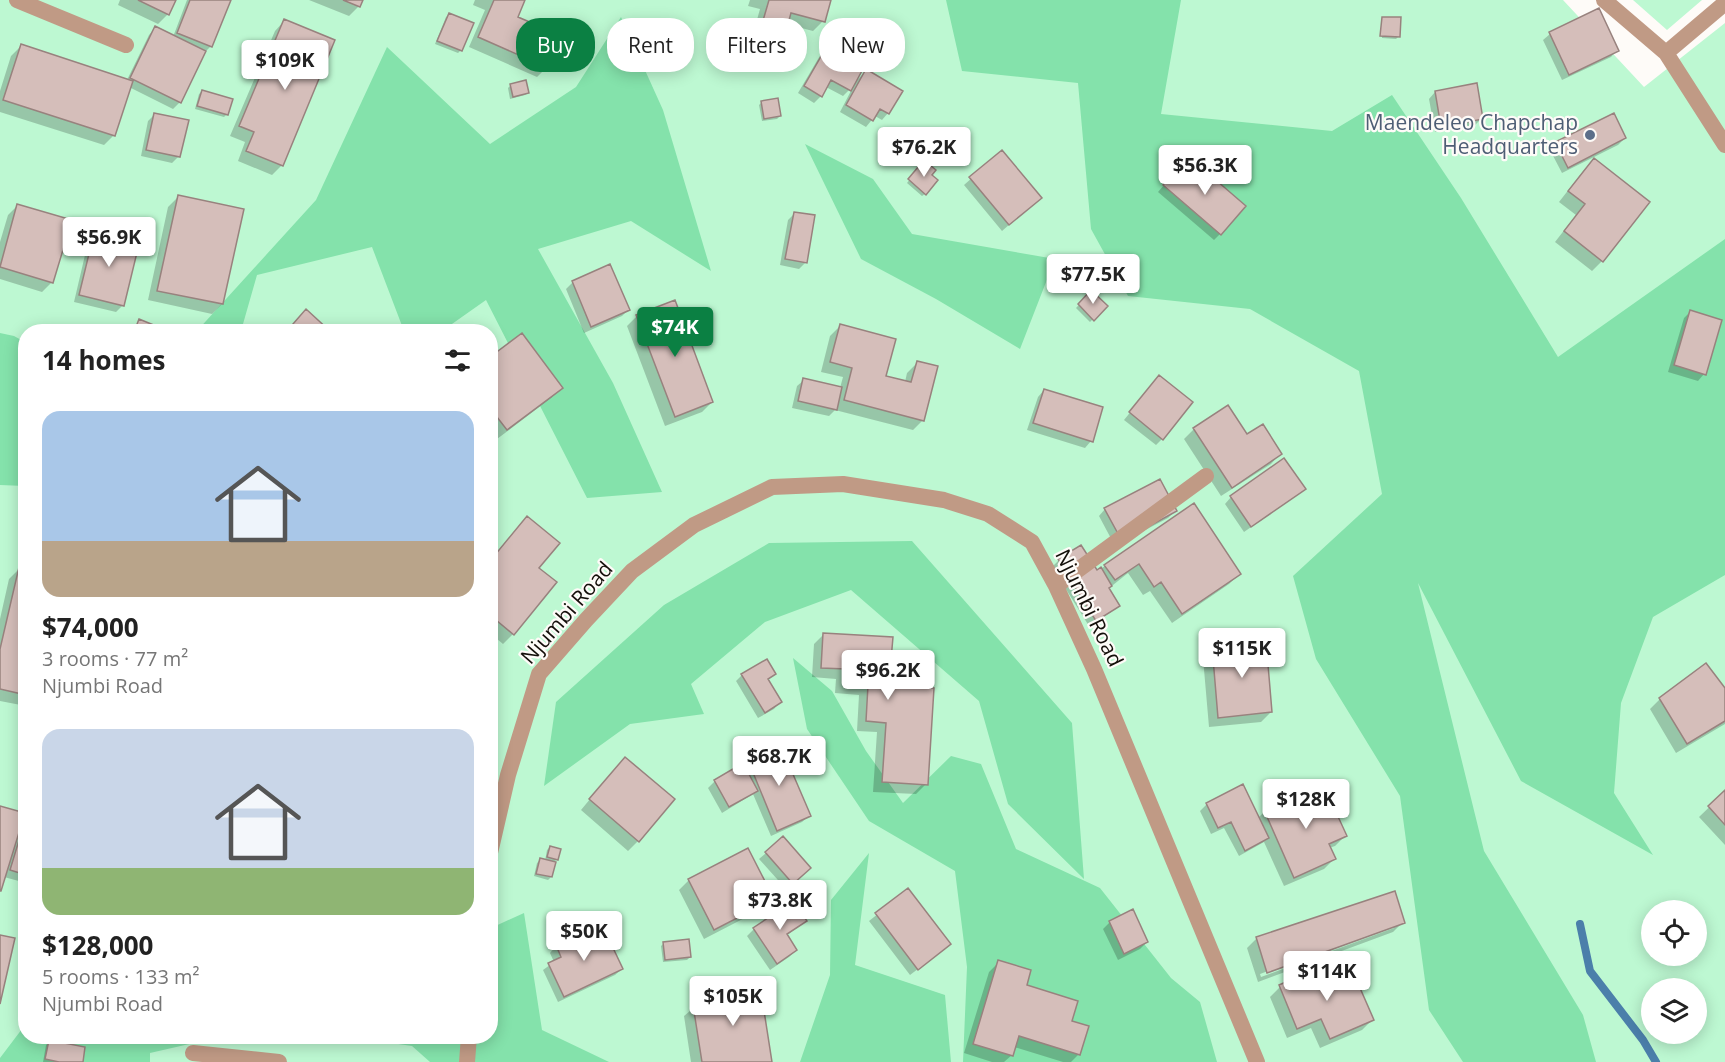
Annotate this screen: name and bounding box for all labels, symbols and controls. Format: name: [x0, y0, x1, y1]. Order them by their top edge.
chip: Buy: [516, 18, 595, 72]
chip: Rent: [607, 18, 694, 72]
chip: Filters: [706, 18, 807, 72]
chip: New: [819, 18, 905, 72]
pin: $109K: [243, 40, 327, 91]
text: $109K: [255, 46, 315, 73]
place label: Maendeleo Chapchap Headquarters: [1365, 108, 1578, 160]
pin: $76.2K: [875, 127, 973, 178]
marker: Maendeleo Chapchap Headquarters: [1583, 128, 1597, 142]
text: $76.2K: [892, 133, 956, 160]
pin: $56.3K: [1156, 145, 1254, 196]
text: $56.3K: [1173, 151, 1237, 178]
pin: $56.9K: [60, 217, 158, 268]
text: $56.9K: [77, 223, 141, 250]
pin: $77.5K: [1044, 254, 1142, 305]
text: $77.5K: [1061, 260, 1125, 287]
pin: $74K: [639, 307, 711, 358]
text: $74K: [651, 313, 699, 340]
text: 14 homes: [42, 342, 166, 378]
icon: filters: [441, 344, 474, 377]
icon: home: [204, 450, 312, 558]
street label: Njumbi Road: [1049, 544, 1130, 671]
street label: Njumbi Road: [514, 555, 619, 670]
text: $74,000: [42, 609, 139, 645]
pin: $115K: [1200, 628, 1284, 679]
text: $115K: [1212, 634, 1272, 661]
text: 3 rooms · 77 m²: [42, 645, 188, 672]
pin: $96.2K: [839, 650, 937, 701]
text: $96.2K: [856, 656, 920, 683]
text: Njumbi Road: [42, 672, 163, 699]
pin: $68.7K: [730, 736, 828, 787]
text: $68.7K: [747, 742, 811, 769]
icon: home: [204, 768, 312, 876]
pin: $128K: [1264, 779, 1348, 830]
text: $128K: [1276, 785, 1336, 812]
pin: $73.8K: [731, 880, 829, 931]
text: $73.8K: [748, 886, 812, 913]
map controls: [1641, 900, 1707, 1044]
button: locate: [1641, 900, 1707, 966]
pin: $50K: [548, 911, 620, 962]
text: $50K: [560, 917, 608, 944]
text: $128,000: [42, 927, 153, 963]
pin: $114K: [1285, 951, 1369, 1002]
text: $114K: [1297, 957, 1357, 984]
text: 5 rooms · 133 m²: [42, 963, 200, 990]
pin: $105K: [691, 976, 775, 1027]
button: layers: [1641, 978, 1707, 1044]
text: $105K: [703, 982, 763, 1009]
text: Njumbi Road: [42, 990, 163, 1017]

